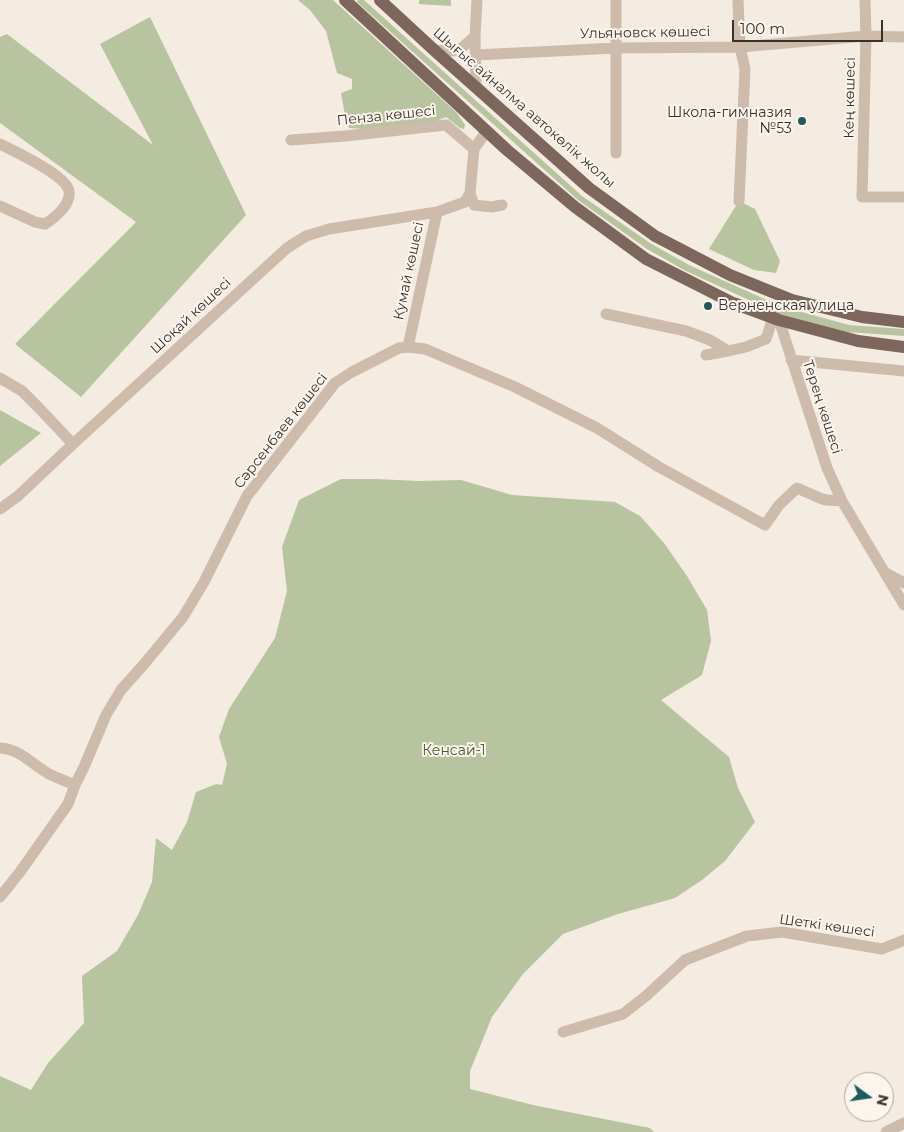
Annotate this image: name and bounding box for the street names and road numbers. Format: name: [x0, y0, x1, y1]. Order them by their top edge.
street label: Ульяновск көшесі: [580, 23, 710, 43]
street label: Шығыс айналма автокөлік жолы: [429, 24, 619, 192]
street label: Кең көшесі: [841, 57, 859, 139]
street label: Пенза көшесі: [336, 102, 436, 130]
street label: Кумай көшесі: [390, 220, 428, 322]
street label: Шоқай көшесі: [147, 274, 235, 358]
street label: Терең көшесі: [799, 358, 845, 456]
street label: Сәрсенбаев көшесі: [231, 370, 331, 492]
street label: Шеткі көшесі: [778, 911, 876, 941]

